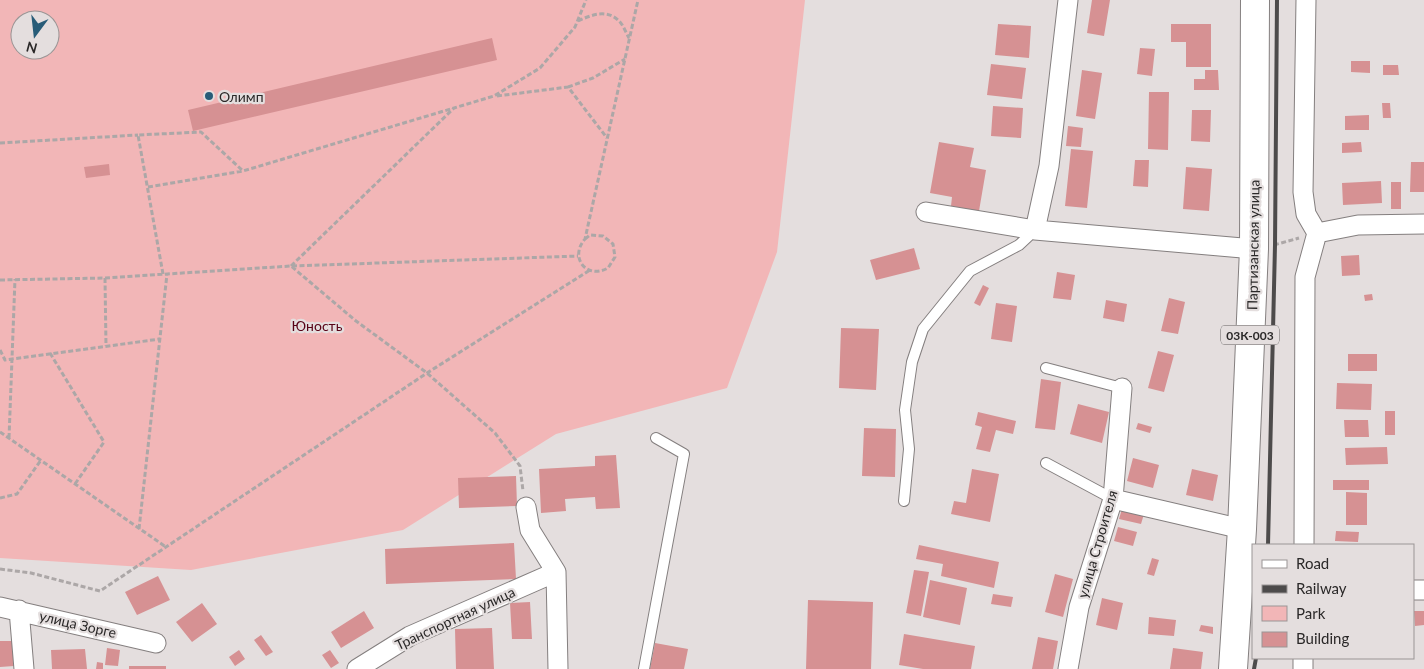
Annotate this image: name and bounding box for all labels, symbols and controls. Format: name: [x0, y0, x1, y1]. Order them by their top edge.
north arrow: [10, 10, 60, 60]
text: N: [24, 38, 39, 58]
place label: Олимп: [219, 88, 264, 105]
marker: Олимп: [203, 90, 215, 102]
street label: Партизанская улица: [1243, 180, 1263, 310]
park label: Юность: [292, 317, 343, 334]
road number: 03К-003: [1221, 326, 1279, 344]
street label: улица Строителя: [1074, 488, 1120, 600]
legend: [1252, 544, 1414, 659]
text: Road: [1296, 554, 1329, 572]
text: Railway: [1296, 579, 1347, 597]
street label: Транспортная улица: [392, 583, 518, 653]
text: Park: [1296, 604, 1326, 622]
street label: улица Зорге: [38, 607, 118, 641]
text: Building: [1296, 629, 1349, 647]

